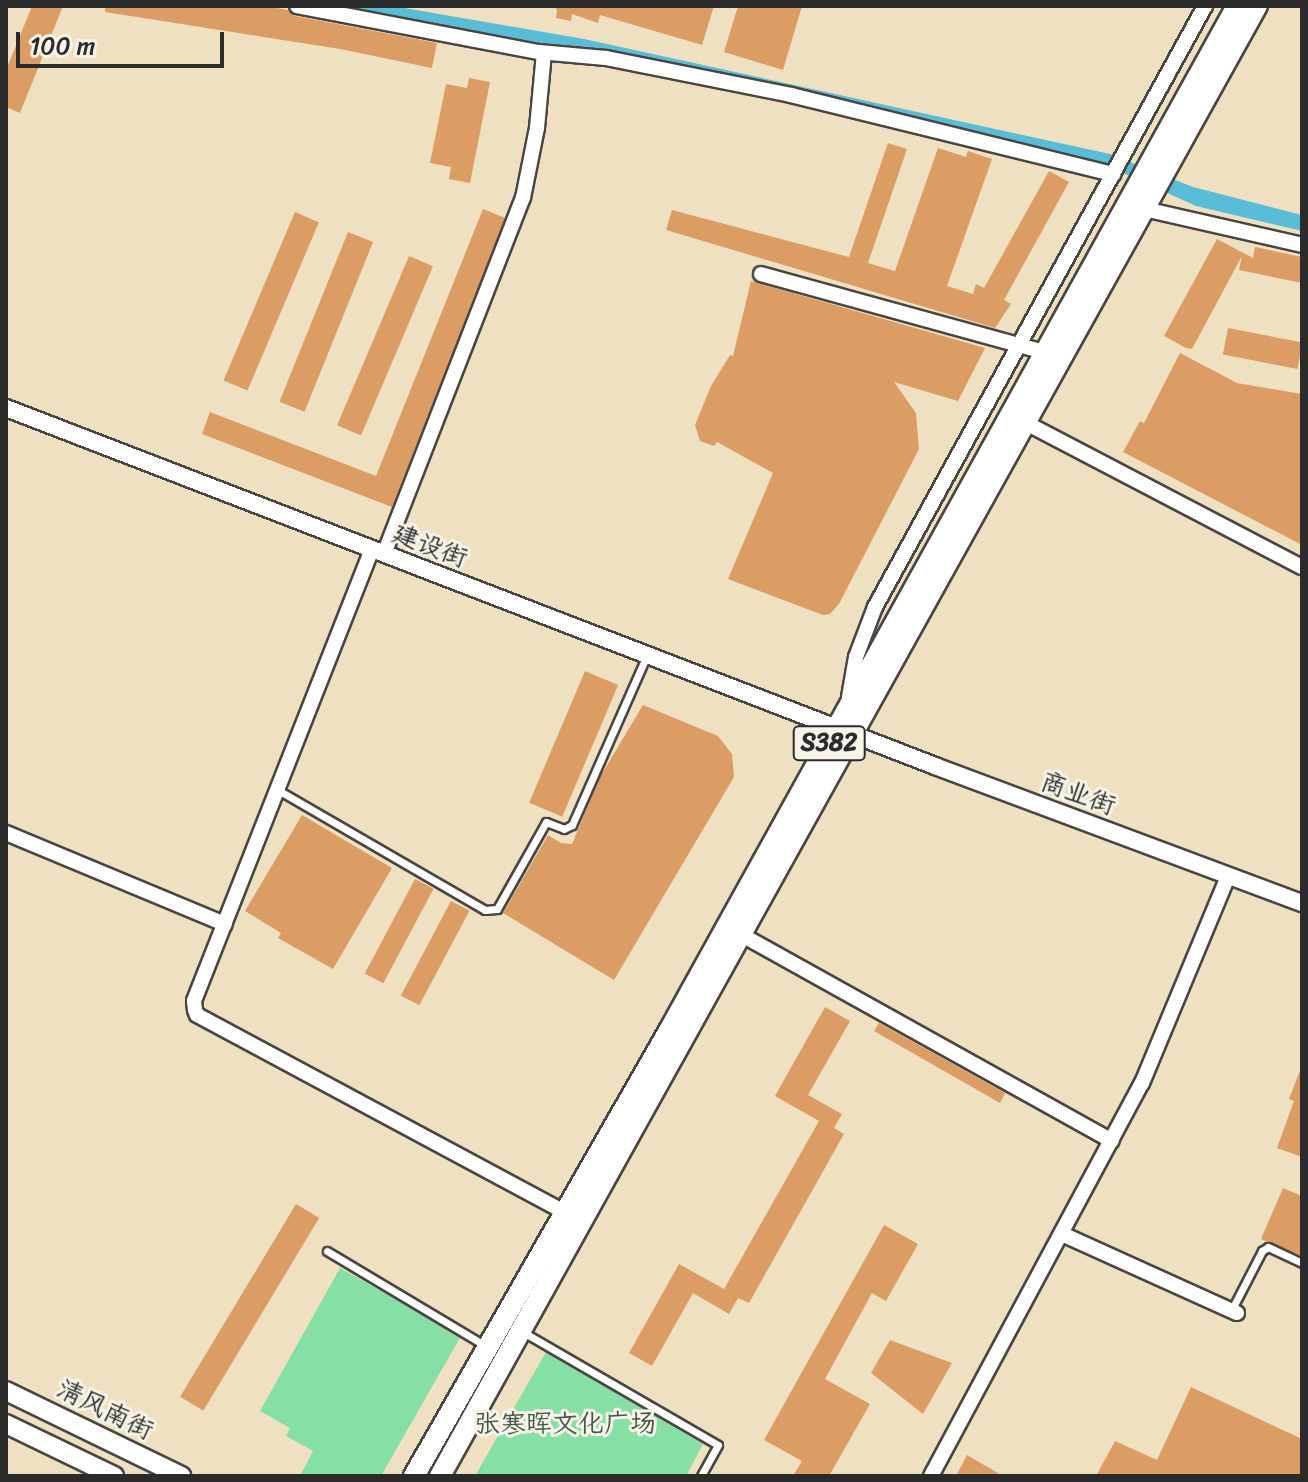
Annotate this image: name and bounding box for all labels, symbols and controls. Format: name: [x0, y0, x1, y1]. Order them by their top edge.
scale bar: [20, 16, 228, 66]
text: 100 m: [30, 25, 95, 67]
street label: 建设街: [388, 517, 472, 575]
road number: S382: [791, 723, 867, 763]
street label: 商业街: [1036, 766, 1120, 822]
street label: 清风南街: [51, 1373, 159, 1447]
park label: 张寒晖文化广场: [474, 1408, 656, 1440]

